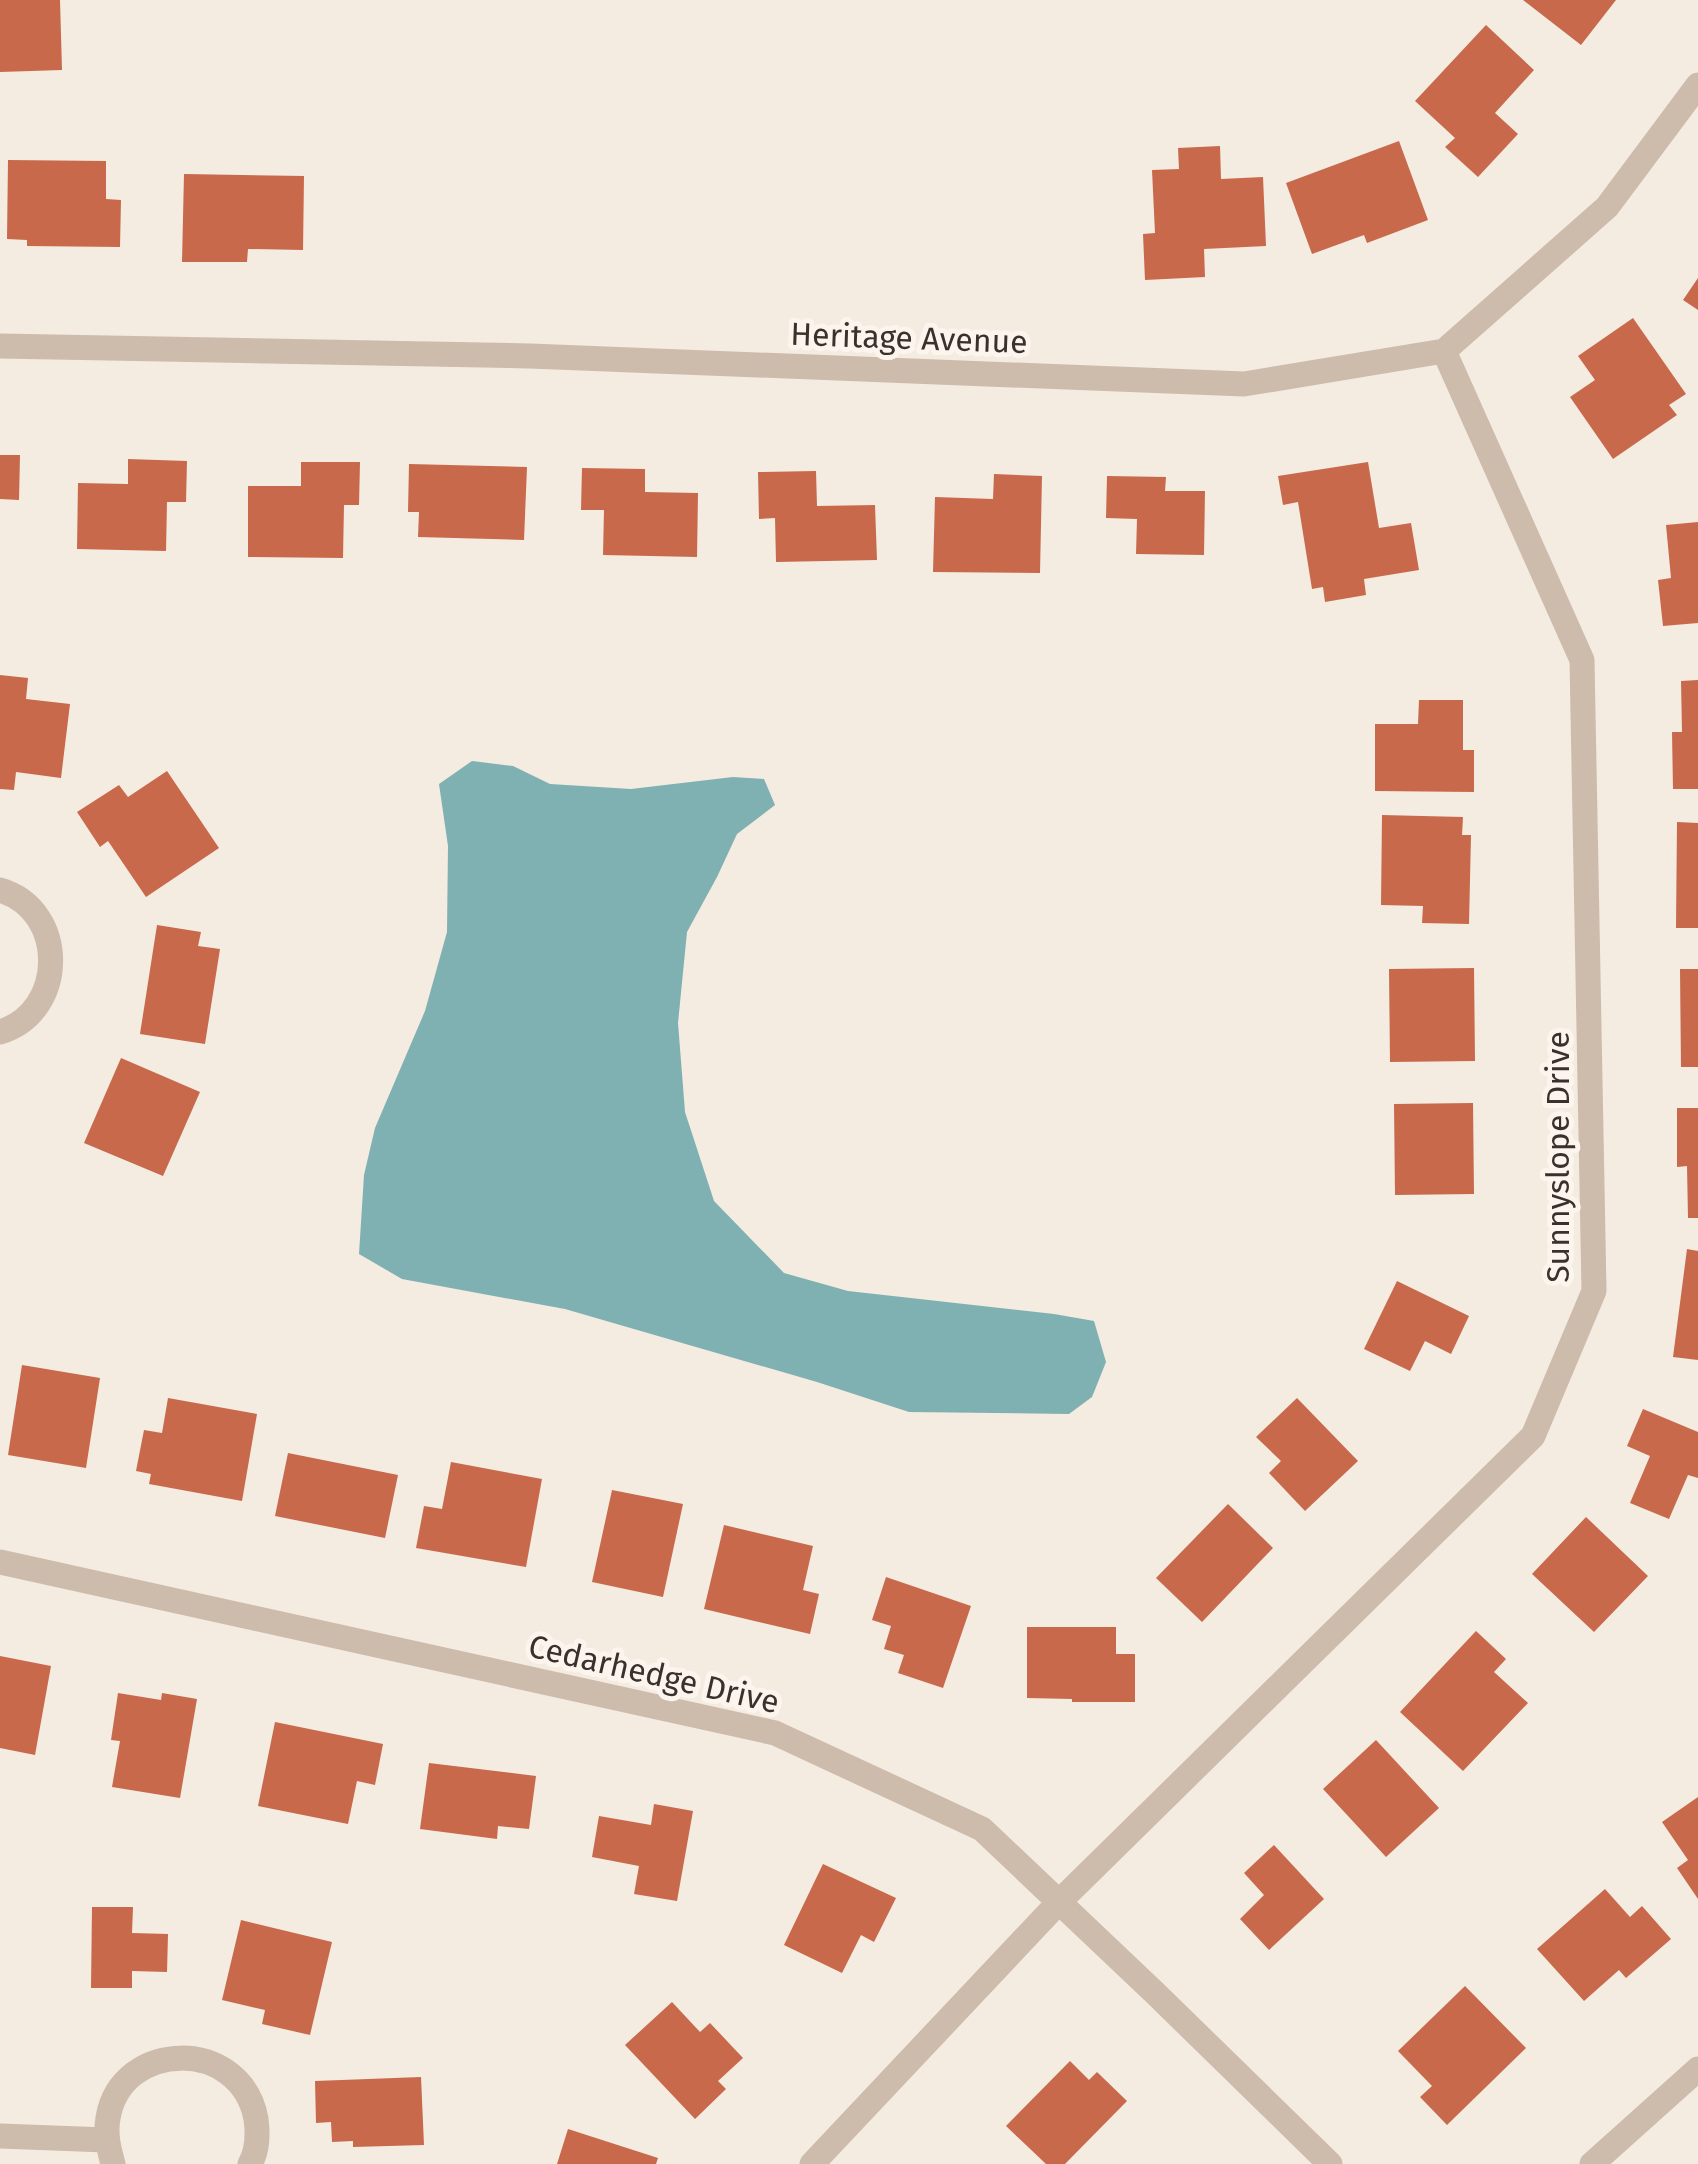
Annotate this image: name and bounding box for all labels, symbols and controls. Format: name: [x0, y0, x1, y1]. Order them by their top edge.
street label: Heritage Avenue: [790, 315, 1028, 361]
street label: Sunnyslope Drive: [1539, 1031, 1577, 1283]
street label: Cedarhedge Drive: [525, 1627, 783, 1721]

